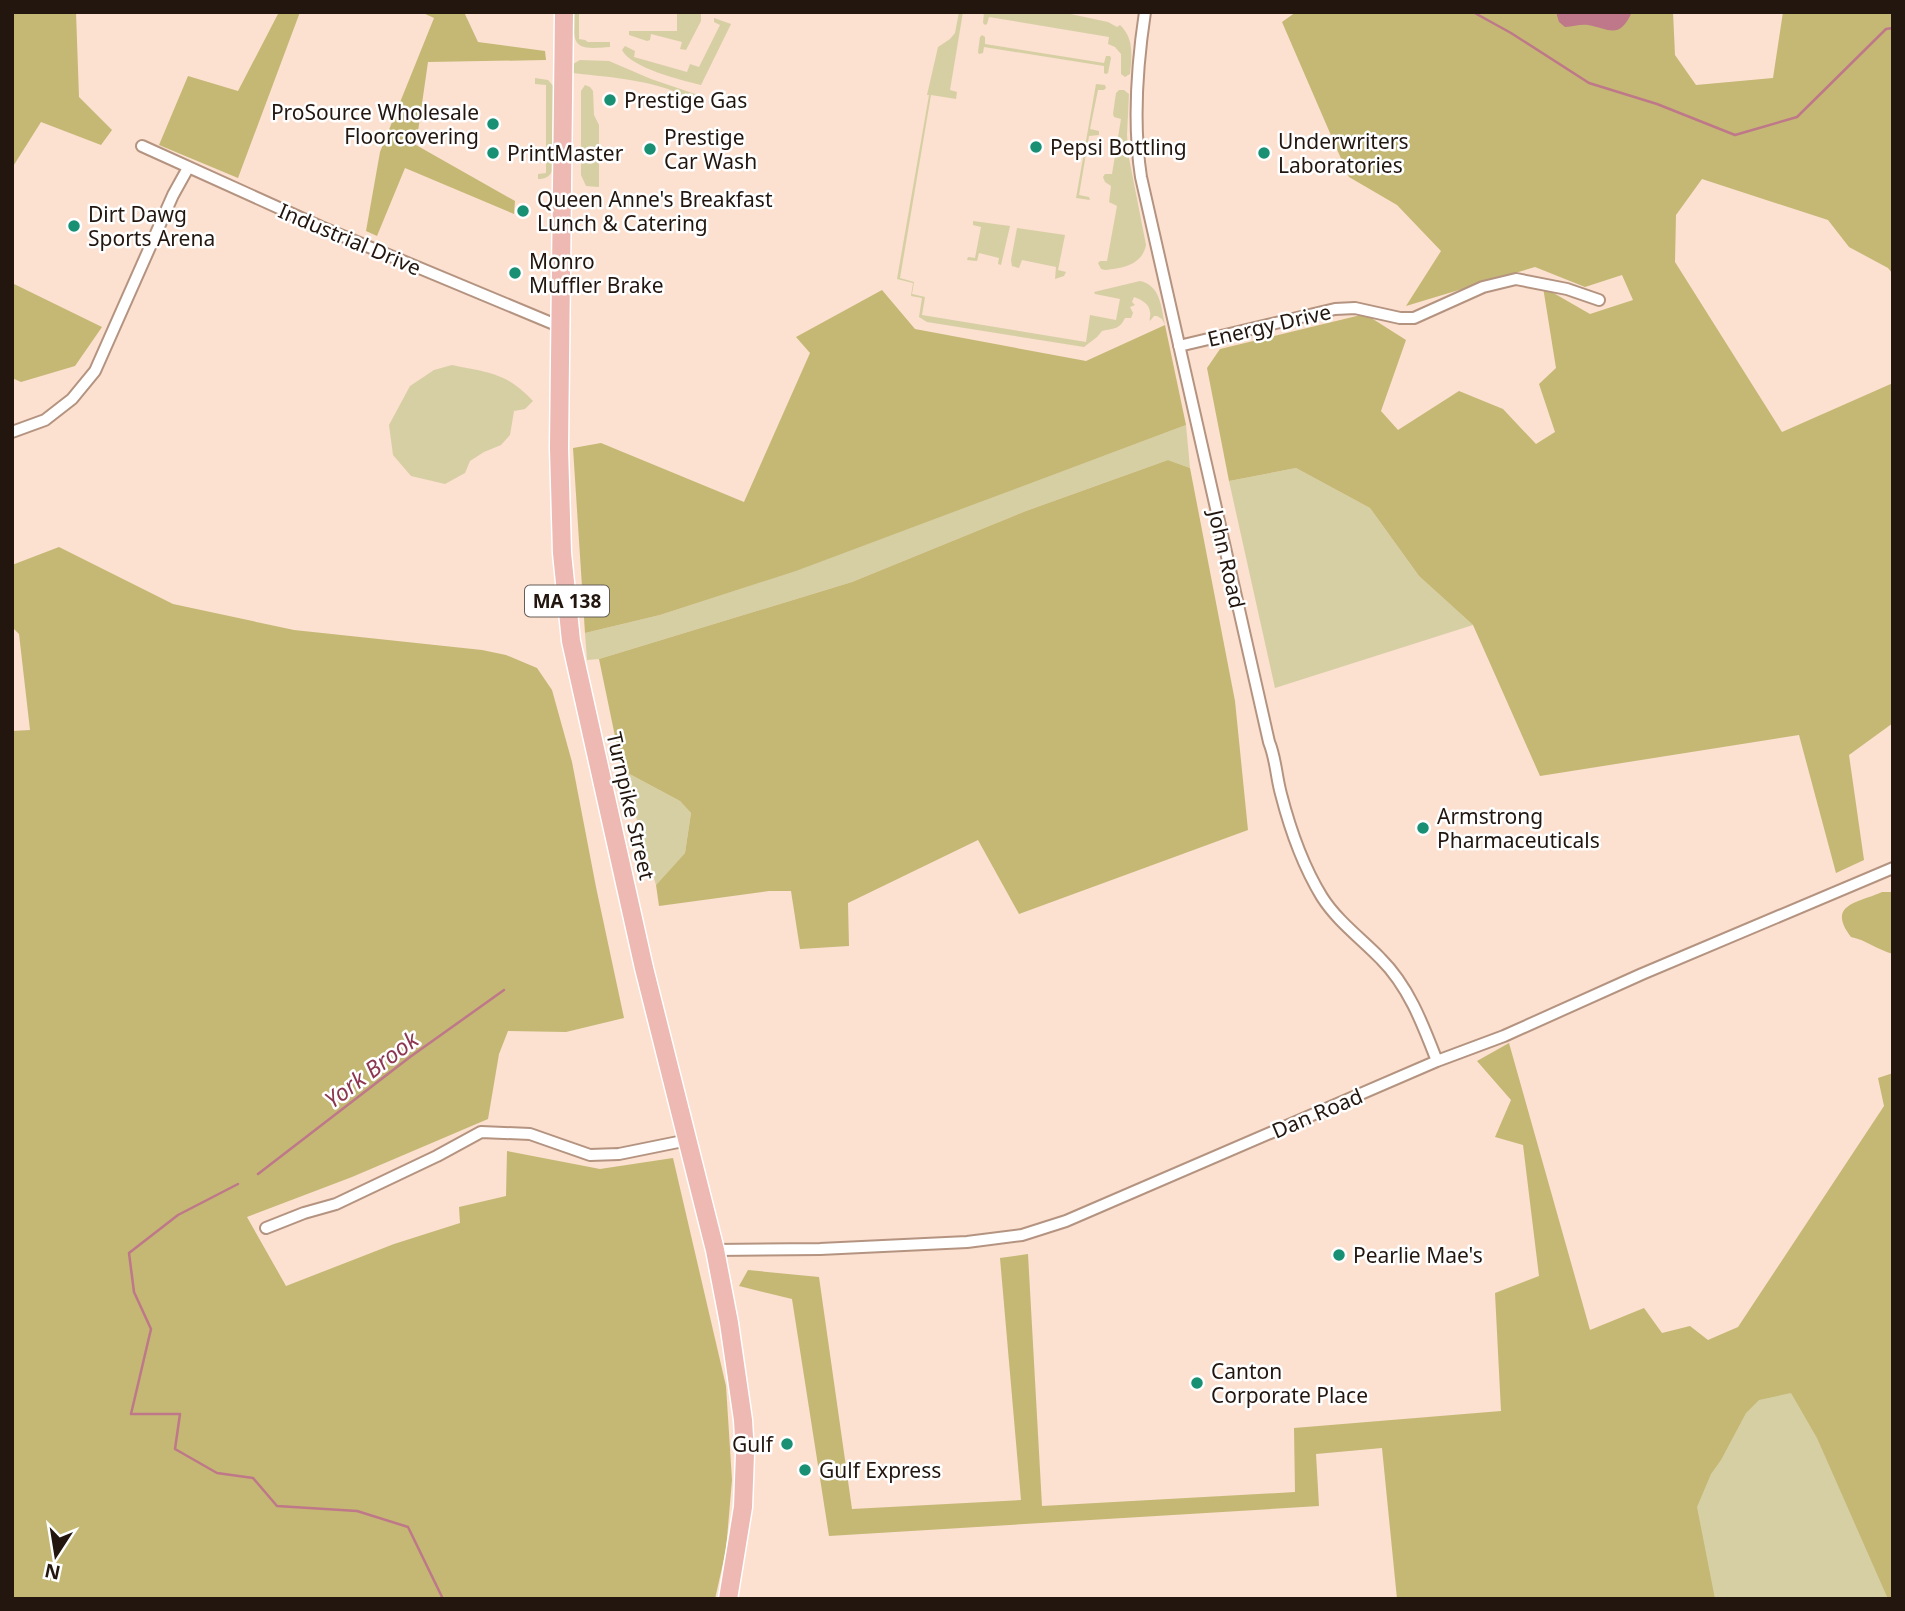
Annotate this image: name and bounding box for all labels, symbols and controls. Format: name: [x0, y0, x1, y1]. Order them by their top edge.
place label: Prestige Gas: [624, 86, 747, 114]
marker: Prestige Gas: [602, 92, 618, 108]
place label: ProSource Wholesale Floorcovering: [271, 98, 479, 150]
marker: ProSource Wholesale Floorcovering: [485, 116, 501, 132]
place label: Prestige Car Wash: [664, 123, 757, 175]
place label: Underwriters Laboratories: [1278, 127, 1409, 179]
place label: Pepsi Bottling: [1050, 133, 1187, 161]
place label: PrintMaster: [507, 139, 624, 167]
marker: Pepsi Bottling: [1028, 139, 1044, 155]
marker: Prestige Car Wash: [642, 141, 658, 157]
marker: PrintMaster: [485, 145, 501, 161]
marker: Underwriters Laboratories: [1256, 145, 1272, 161]
place label: Queen Anne's Breakfast Lunch & Catering: [537, 185, 773, 237]
street label: Industrial Drive: [274, 196, 426, 282]
place label: Dirt Dawg Sports Arena: [88, 200, 215, 252]
marker: Queen Anne's Breakfast Lunch & Catering: [515, 203, 531, 219]
marker: Dirt Dawg Sports Arena: [66, 218, 82, 234]
place label: Monro Muffler Brake: [529, 247, 664, 299]
marker: Monro Muffler Brake: [507, 265, 523, 281]
street label: Energy Drive: [1204, 297, 1334, 353]
street label: John Road: [1202, 505, 1252, 611]
road number: MA 138: [525, 586, 609, 616]
street label: Turnpike Street: [600, 729, 662, 883]
place label: Armstrong Pharmaceuticals: [1437, 802, 1600, 854]
marker: Armstrong Pharmaceuticals: [1415, 820, 1431, 836]
water label: York Brook: [318, 1022, 426, 1115]
street label: Dan Road: [1267, 1081, 1367, 1145]
place label: Pearlie Mae's: [1353, 1241, 1483, 1269]
marker: Pearlie Mae's: [1331, 1247, 1347, 1263]
place label: Canton Corporate Place: [1211, 1357, 1368, 1409]
marker: Canton Corporate Place: [1189, 1375, 1205, 1391]
place label: Gulf: [732, 1430, 775, 1458]
marker: Gulf: [779, 1436, 795, 1452]
place label: Gulf Express: [819, 1456, 941, 1484]
marker: Gulf Express: [797, 1462, 813, 1478]
north arrow: [21, 1520, 91, 1590]
text: N: [42, 1557, 63, 1586]

